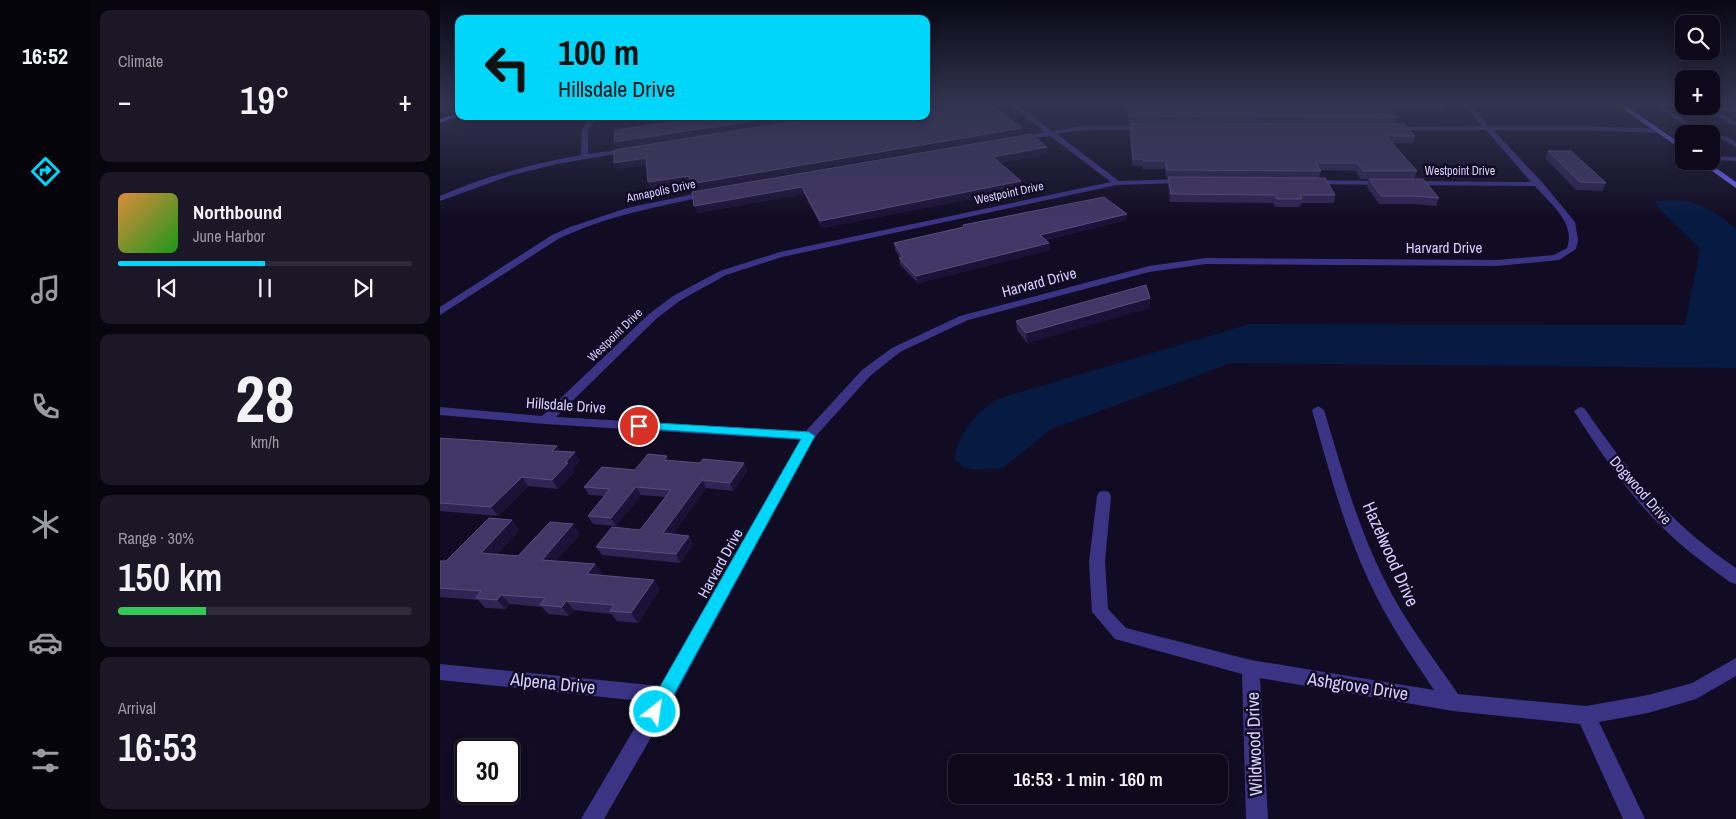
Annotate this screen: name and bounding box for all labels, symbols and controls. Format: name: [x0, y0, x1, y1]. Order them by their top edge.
map controls: [1675, 15, 1720, 170]
button: search: [1675, 15, 1720, 60]
text: 100 m: [558, 29, 639, 76]
icon: left: [475, 35, 540, 100]
text: 16:52: [22, 41, 68, 71]
text: Climate: [118, 50, 163, 72]
button: +: [1675, 70, 1720, 115]
text: Hillsdale Drive: [558, 74, 675, 104]
text: 19°: [240, 75, 290, 126]
text: −: [118, 82, 131, 120]
text: +: [399, 82, 412, 120]
button: −: [1675, 125, 1720, 170]
icon: directions: [28, 154, 63, 189]
street label: Westpoint Drive: [1425, 163, 1495, 179]
street label: Annapolis Drive: [624, 176, 697, 206]
street label: Westpoint Drive: [973, 178, 1045, 208]
text: Northbound: [193, 199, 282, 225]
text: June Harbor: [193, 225, 265, 247]
street label: Harvard Drive: [1406, 237, 1482, 258]
street label: Harvard Drive: [999, 262, 1079, 302]
icon: music: [28, 272, 63, 307]
icon: previous: [153, 274, 181, 302]
icon: pause: [251, 274, 279, 302]
icon: next: [349, 274, 377, 302]
street label: Westpoint Drive: [584, 305, 646, 365]
text: 28: [235, 355, 295, 442]
icon: phone: [28, 389, 63, 424]
street label: Hillsdale Drive: [525, 392, 607, 418]
pin: [618, 405, 660, 447]
icon: arrive: [625, 412, 653, 440]
text: km/h: [251, 431, 279, 453]
street label: Dogwood Drive: [1605, 451, 1677, 529]
street label: Hazelwood Drive: [1357, 498, 1425, 610]
icon: climate: [28, 507, 63, 542]
street label: Harvard Drive: [692, 524, 748, 602]
text: Range · 30%: [118, 527, 194, 549]
text: 150 km: [118, 552, 222, 603]
icon: car: [28, 625, 63, 660]
street label: Alpena Drive: [508, 666, 597, 700]
street label: Ashgrove Drive: [1305, 666, 1410, 706]
position arrow: [628, 685, 680, 737]
street label: Wildwood Drive: [1240, 692, 1268, 796]
text: Arrival: [118, 697, 156, 719]
text: 16:53: [118, 722, 197, 773]
speed limit sign: 30: [455, 739, 520, 804]
icon: filters: [28, 743, 63, 778]
text: 16:53 · 1 min · 160 m: [1013, 766, 1163, 792]

